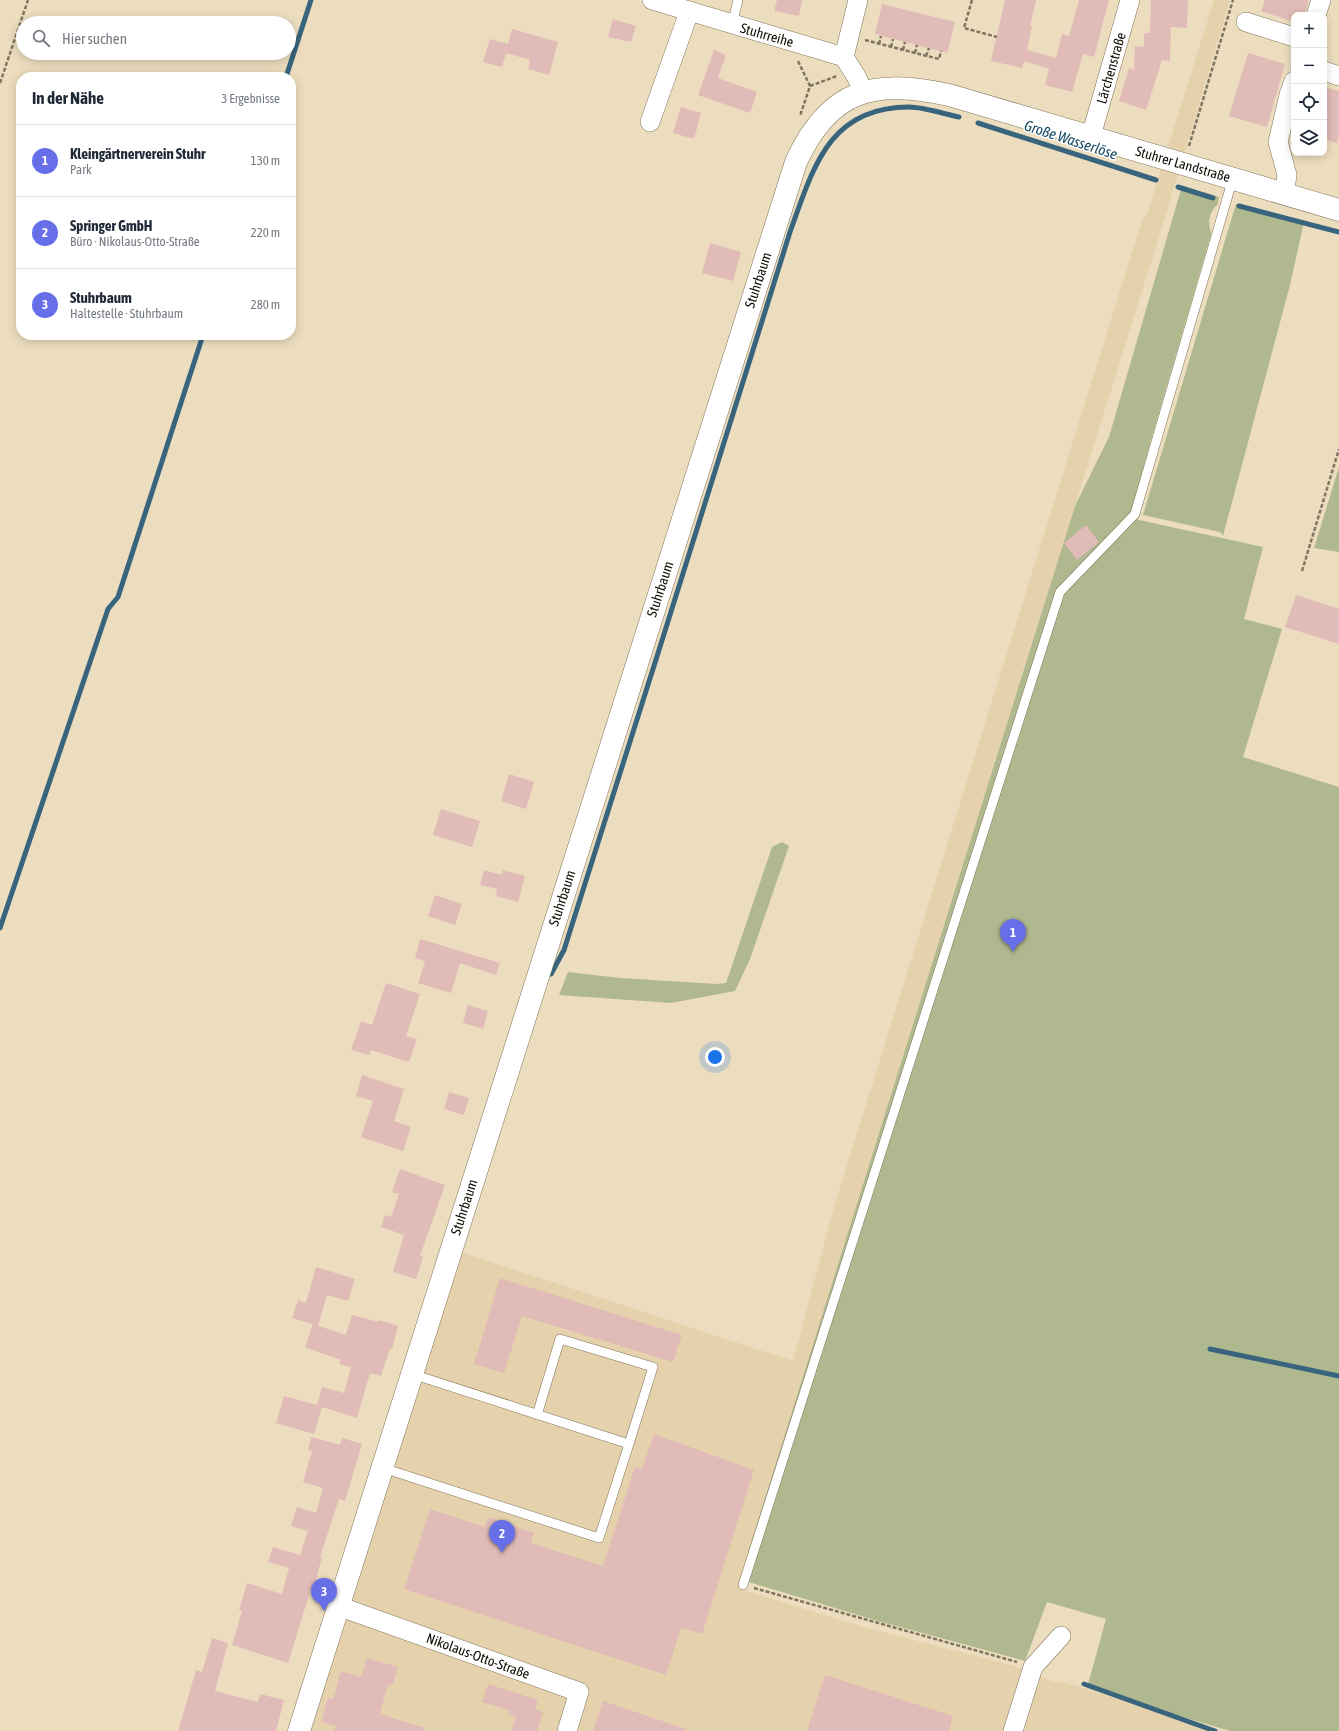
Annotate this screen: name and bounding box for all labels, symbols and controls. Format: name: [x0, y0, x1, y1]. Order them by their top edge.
map controls: [1291, 12, 1327, 156]
button: +: [1291, 12, 1327, 48]
search box: [16, 16, 296, 60]
street label: Stuhrreihe: [739, 20, 795, 50]
icon: search: [30, 27, 52, 49]
text: Hier suchen: [62, 30, 127, 47]
street label: Lärchenstraße: [1093, 30, 1129, 106]
button: −: [1291, 48, 1327, 84]
button: locate: [1291, 84, 1327, 120]
text: In der Nähe: [32, 88, 104, 108]
text: 3 Ergebnisse: [221, 91, 280, 106]
water label: Große Wasserlöse: [1022, 116, 1120, 163]
button: layers: [1291, 120, 1327, 156]
street label: Stuhrer Landstraße: [1134, 143, 1232, 185]
text: Kleingärtnerverein Stuhr: [70, 145, 205, 162]
text: 1: [42, 153, 48, 168]
text: 130 m: [251, 153, 280, 168]
text: Park: [70, 162, 92, 177]
text: Springer GmbH: [70, 217, 153, 234]
text: 2: [42, 225, 48, 240]
text: 220 m: [251, 225, 280, 240]
text: Büro · Nikolaus-Otto-Straße: [70, 234, 200, 249]
street label: Stuhrbaum: [741, 250, 775, 310]
text: Stuhrbaum: [70, 289, 132, 306]
text: 3: [42, 297, 48, 312]
text: 280 m: [251, 297, 280, 312]
text: Haltestelle · Stuhrbaum: [70, 306, 183, 321]
street label: Stuhrbaum: [643, 559, 677, 619]
street label: Stuhrbaum: [545, 868, 579, 928]
pin: 1: [1000, 919, 1026, 952]
your location: [705, 1047, 725, 1067]
street label: Stuhrbaum: [447, 1177, 481, 1237]
pin: 2: [489, 1520, 515, 1553]
pin: 3: [311, 1578, 337, 1611]
street label: Nikolaus-Otto-Straße: [424, 1630, 532, 1682]

